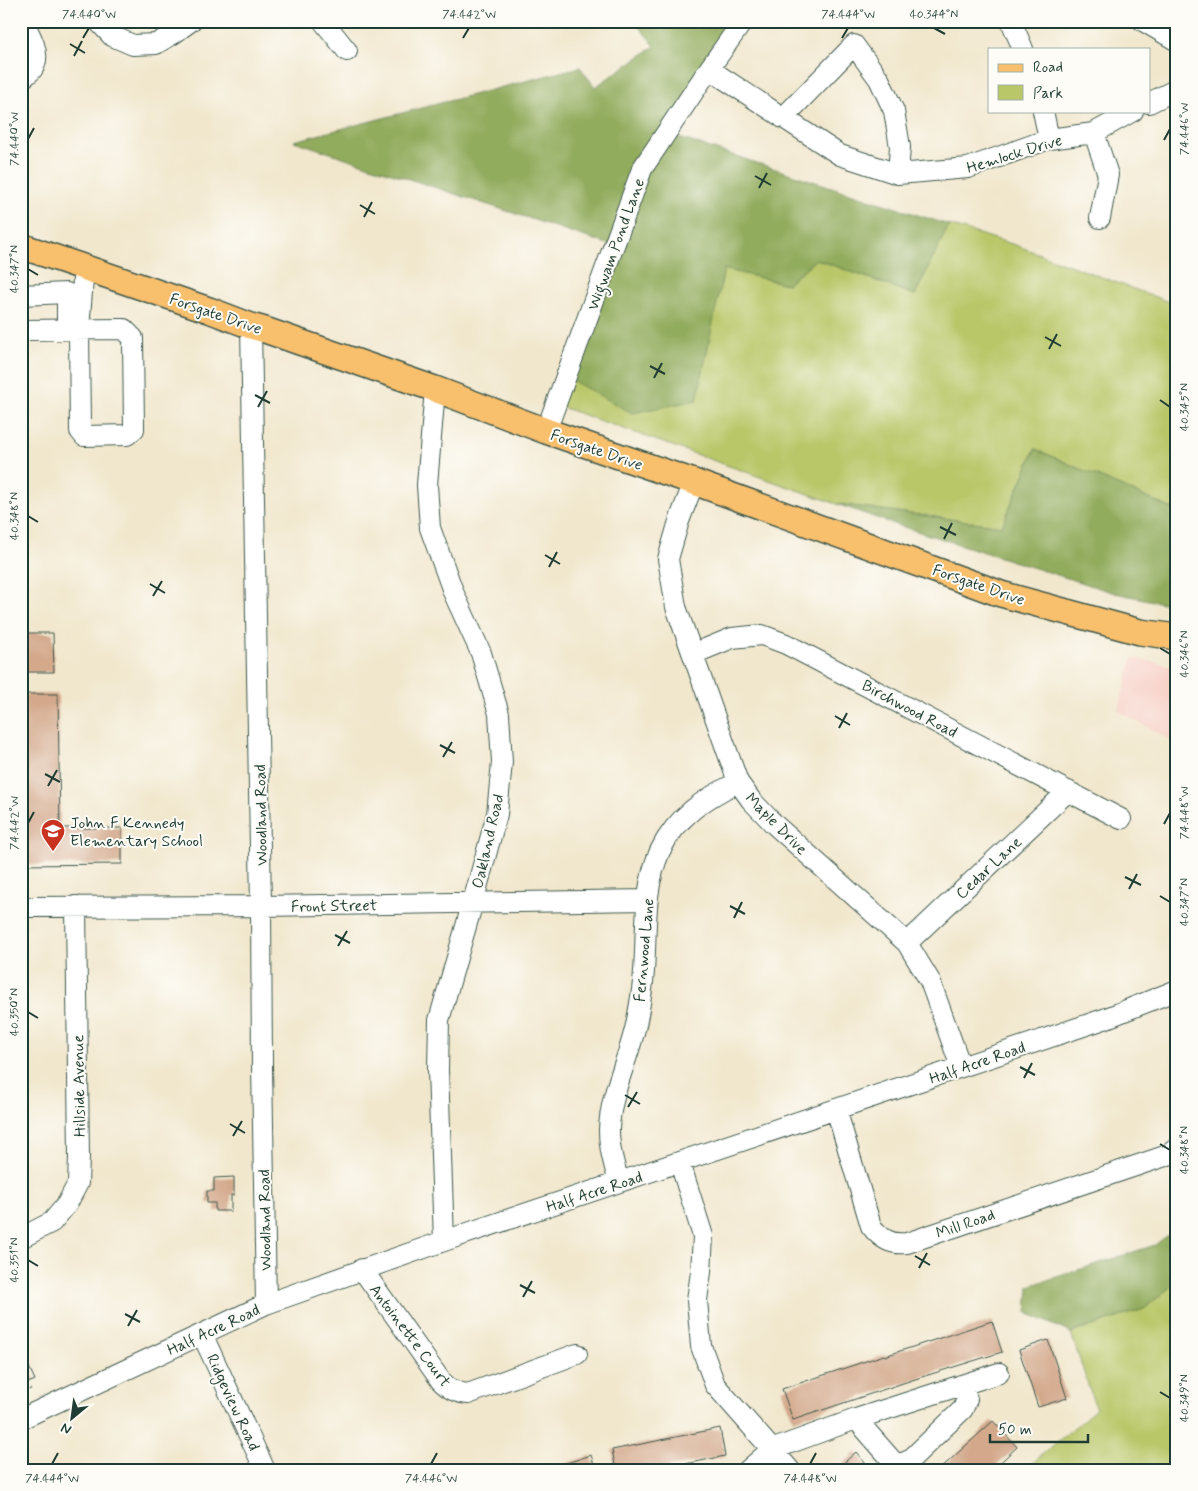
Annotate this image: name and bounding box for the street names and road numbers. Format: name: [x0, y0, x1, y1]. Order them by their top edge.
street label: Hemlock Drive: [964, 130, 1065, 179]
street label: Wigwam Pond Lane: [583, 176, 651, 314]
street label: Forsgate Drive: [167, 289, 265, 340]
street label: Forsgate Drive: [548, 425, 646, 476]
street label: Forsgate Drive: [930, 560, 1028, 611]
street label: Birchwood Road: [858, 675, 961, 743]
street label: Woodland Road: [250, 764, 273, 866]
street label: Maple Drive: [740, 788, 812, 860]
street label: Oakland Road: [467, 792, 510, 891]
street label: Cedar Lane: [951, 832, 1027, 904]
street label: Front Street: [291, 895, 378, 918]
street label: Fernwood Lane: [630, 898, 659, 1003]
street label: Hillside Avenue: [68, 1034, 91, 1137]
street label: Half Acre Road: [927, 1037, 1028, 1090]
street label: Half Acre Road: [544, 1167, 645, 1218]
street label: Woodland Road: [254, 1169, 277, 1271]
street label: Mill Road: [933, 1205, 998, 1244]
street label: Antoinette Court: [364, 1280, 456, 1392]
street label: Half Acre Road: [164, 1300, 263, 1361]
street label: Ridgeview Road: [200, 1351, 264, 1455]

